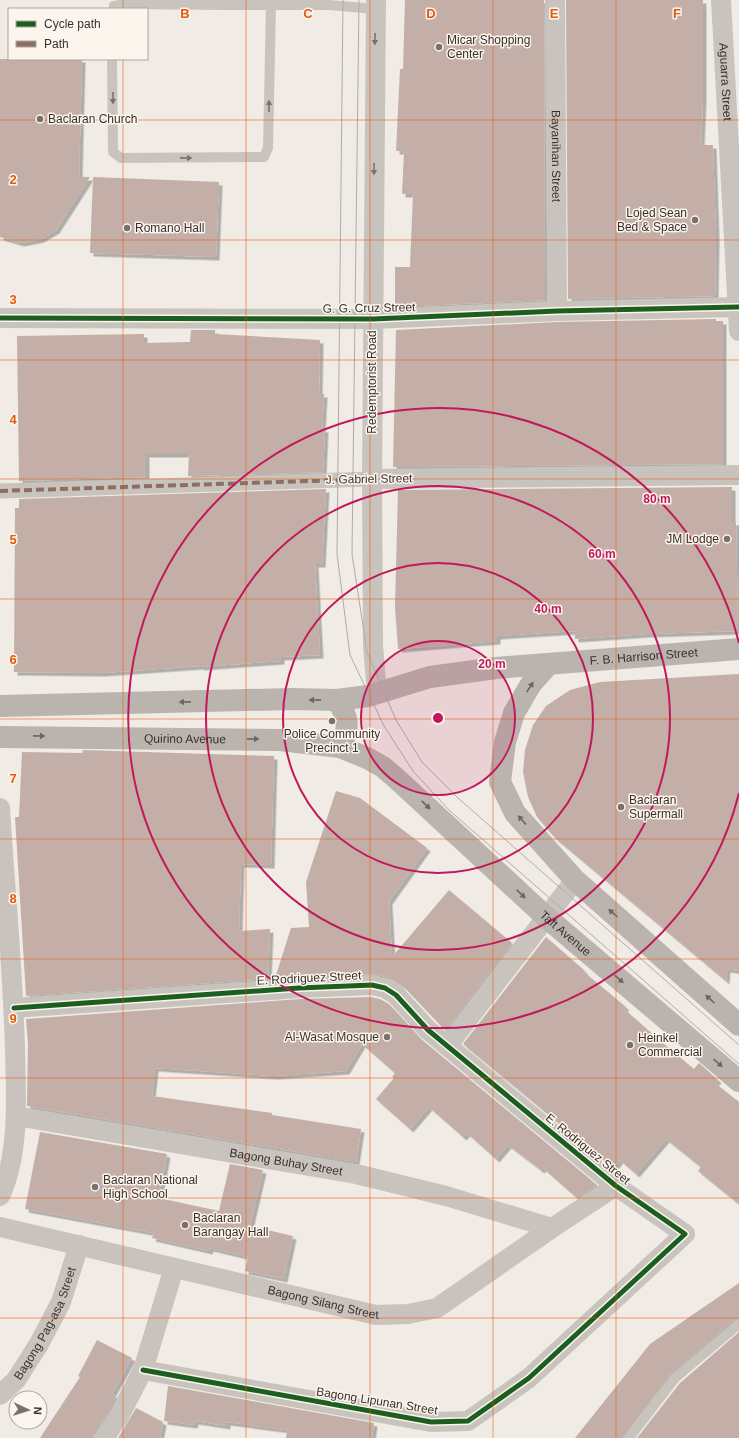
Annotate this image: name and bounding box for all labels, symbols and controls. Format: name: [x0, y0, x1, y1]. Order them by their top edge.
text: B: [180, 6, 190, 21]
text: C: [303, 6, 313, 21]
text: D: [426, 6, 436, 21]
text: E: [550, 6, 559, 21]
text: F: [673, 6, 681, 21]
legend: [8, 8, 148, 60]
text: Cycle path: [44, 17, 101, 31]
one-way arrow: [372, 33, 379, 45]
place label: Micar Shopping Center: [447, 33, 530, 61]
text: Path: [44, 37, 69, 51]
marker: Micar Shopping Center: [434, 42, 444, 52]
street label: Aguarra Street: [716, 42, 735, 122]
one-way arrow: [109, 92, 116, 104]
one-way arrow: [266, 99, 272, 112]
street label: Bayanihan Street: [549, 110, 563, 203]
place label: Baclaran Church: [48, 112, 137, 126]
marker: Baclaran Church: [35, 114, 45, 124]
one-way arrow: [180, 155, 193, 161]
one-way arrow: [371, 163, 377, 176]
text: 2: [9, 172, 17, 187]
place label: Lojed Sean Bed & Space: [617, 206, 687, 234]
marker: Lojed Sean Bed & Space: [690, 215, 700, 225]
place label: Romano Hall: [135, 221, 204, 235]
marker: Romano Hall: [122, 223, 132, 233]
text: 3: [9, 292, 17, 307]
street label: G. G. Cruz Street: [323, 300, 416, 316]
street label: Redemptorist Road: [365, 330, 379, 434]
text: 4: [9, 412, 17, 427]
street label: J. Gabriel Street: [326, 471, 413, 487]
text: 80 m: [643, 492, 671, 506]
text: 5: [9, 532, 17, 547]
place label: JM Lodge: [666, 532, 719, 546]
marker: JM Lodge: [722, 534, 732, 544]
text: 60 m: [588, 547, 616, 561]
text: 40 m: [534, 602, 562, 616]
street label: F. B. Harrison Street: [589, 645, 699, 668]
text: 6: [9, 652, 17, 667]
text: 20 m: [478, 657, 506, 671]
one-way arrow: [526, 682, 533, 693]
one-way arrow: [308, 697, 321, 703]
one-way arrow: [179, 698, 191, 705]
centre of rings: [431, 711, 445, 725]
marker: Police Community Precinct 1: [327, 716, 337, 726]
place label: Police Community Precinct 1: [284, 727, 380, 755]
street label: Quirino Avenue: [144, 732, 226, 746]
one-way arrow: [33, 733, 46, 739]
one-way arrow: [247, 736, 259, 743]
text: 7: [9, 771, 17, 786]
place label: Baclaran Supermall: [629, 793, 683, 821]
one-way arrow: [421, 801, 431, 810]
marker: Baclaran Supermall: [616, 802, 626, 812]
one-way arrow: [517, 815, 527, 825]
one-way arrow: [516, 889, 526, 898]
text: 8: [9, 891, 17, 906]
street label: Taft Avenue: [537, 908, 594, 959]
one-way arrow: [608, 908, 618, 918]
street label: E. Rodriguez Street: [256, 968, 362, 988]
one-way arrow: [615, 974, 624, 983]
one-way arrow: [705, 995, 715, 1004]
text: 9: [9, 1011, 17, 1026]
place label: Al-Wasat Mosque: [285, 1030, 379, 1044]
place label: Heinkel Commercial: [638, 1031, 702, 1059]
marker: Al-Wasat Mosque: [382, 1032, 392, 1042]
marker: Heinkel Commercial: [625, 1040, 635, 1050]
one-way arrow: [713, 1059, 724, 1068]
street label: E. Rodriguez Street: [543, 1111, 634, 1188]
street label: Bagong Buhay Street: [229, 1146, 344, 1179]
place label: Baclaran National High School: [103, 1173, 198, 1201]
marker: Baclaran National High School: [90, 1182, 100, 1192]
place label: Baclaran Barangay Hall: [193, 1211, 268, 1239]
marker: Baclaran Barangay Hall: [180, 1220, 190, 1230]
street label: Bagong Pag-asa Street: [11, 1265, 79, 1382]
street label: Bagong Silang Street: [266, 1283, 380, 1322]
street label: Bagong Lipunan Street: [315, 1384, 439, 1418]
north arrow: [8, 1390, 48, 1430]
text: N: [32, 1406, 44, 1415]

